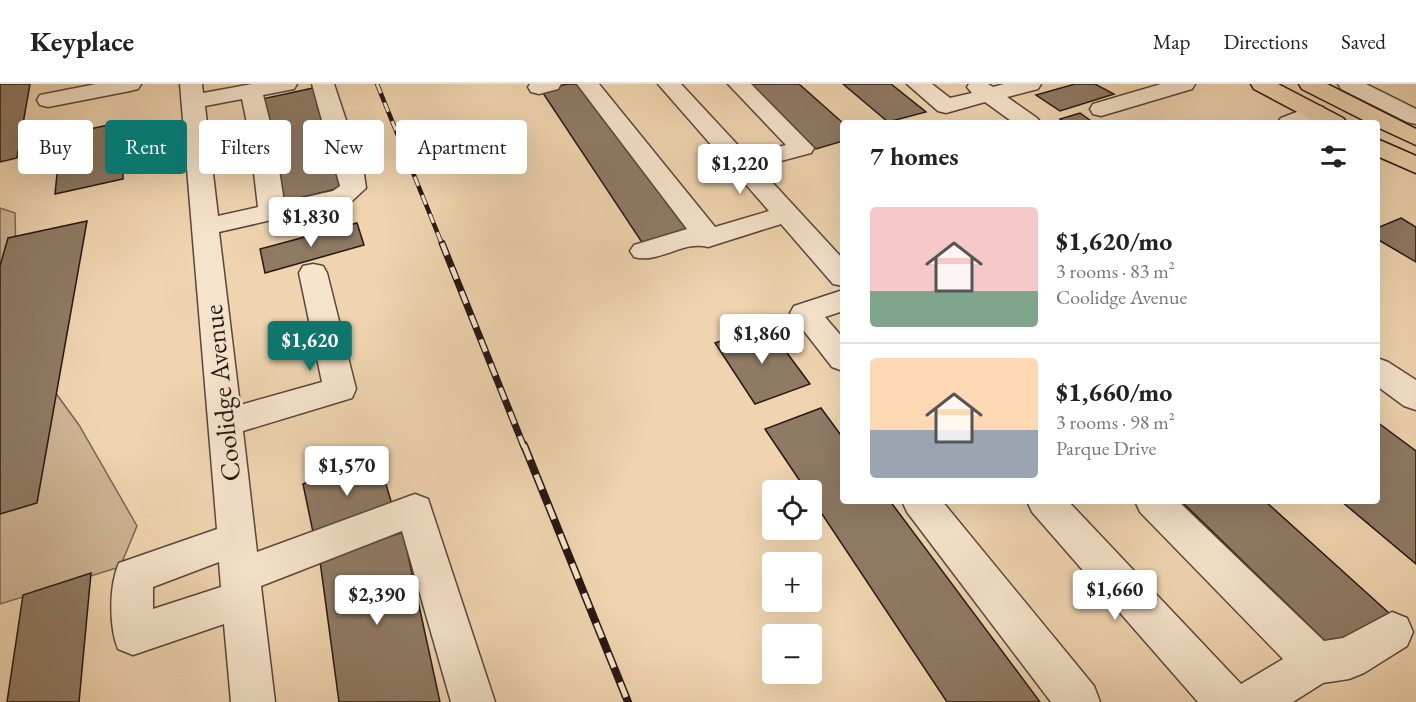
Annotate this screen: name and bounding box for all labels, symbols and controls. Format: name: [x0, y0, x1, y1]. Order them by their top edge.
text: Keyplace: [30, 23, 134, 59]
text: Map: [1153, 28, 1190, 55]
text: Directions: [1223, 28, 1308, 55]
text: Saved: [1341, 28, 1386, 55]
chip: Buy: [18, 120, 93, 174]
chip: Rent: [105, 120, 187, 174]
chip: Filters: [199, 120, 291, 174]
chip: New: [303, 120, 384, 174]
chip: Apartment: [396, 120, 527, 174]
text: 7 homes: [870, 139, 959, 173]
icon: filters: [1317, 140, 1350, 173]
pin: $1,220: [691, 144, 789, 195]
text: $1,220: [712, 150, 768, 176]
pin: $1,830: [262, 197, 360, 248]
text: $1,830: [283, 203, 339, 229]
text: $1,620/mo: [1056, 224, 1172, 258]
icon: home: [918, 231, 990, 303]
text: 3 rooms · 83 m²: [1056, 258, 1175, 284]
text: Coolidge Avenue: [1056, 284, 1187, 310]
street label: Coolidge Avenue: [195, 303, 248, 483]
pin: $1,860: [713, 314, 811, 365]
text: $1,860: [734, 320, 790, 346]
pin: $1,620: [261, 321, 359, 372]
text: $1,620: [282, 327, 338, 353]
text: $1,660/mo: [1056, 375, 1172, 409]
icon: home: [918, 382, 990, 454]
text: 3 rooms · 98 m²: [1056, 409, 1175, 435]
text: Parque Drive: [1056, 435, 1156, 461]
pin: $1,570: [298, 446, 396, 497]
text: $1,570: [319, 452, 375, 478]
map controls: [762, 480, 822, 684]
button: locate: [762, 480, 822, 540]
button: +: [762, 552, 822, 612]
pin: $1,660: [1066, 570, 1164, 621]
pin: $2,390: [328, 575, 426, 626]
text: $1,660: [1087, 576, 1143, 602]
text: $2,390: [349, 581, 405, 607]
button: −: [762, 624, 822, 684]

